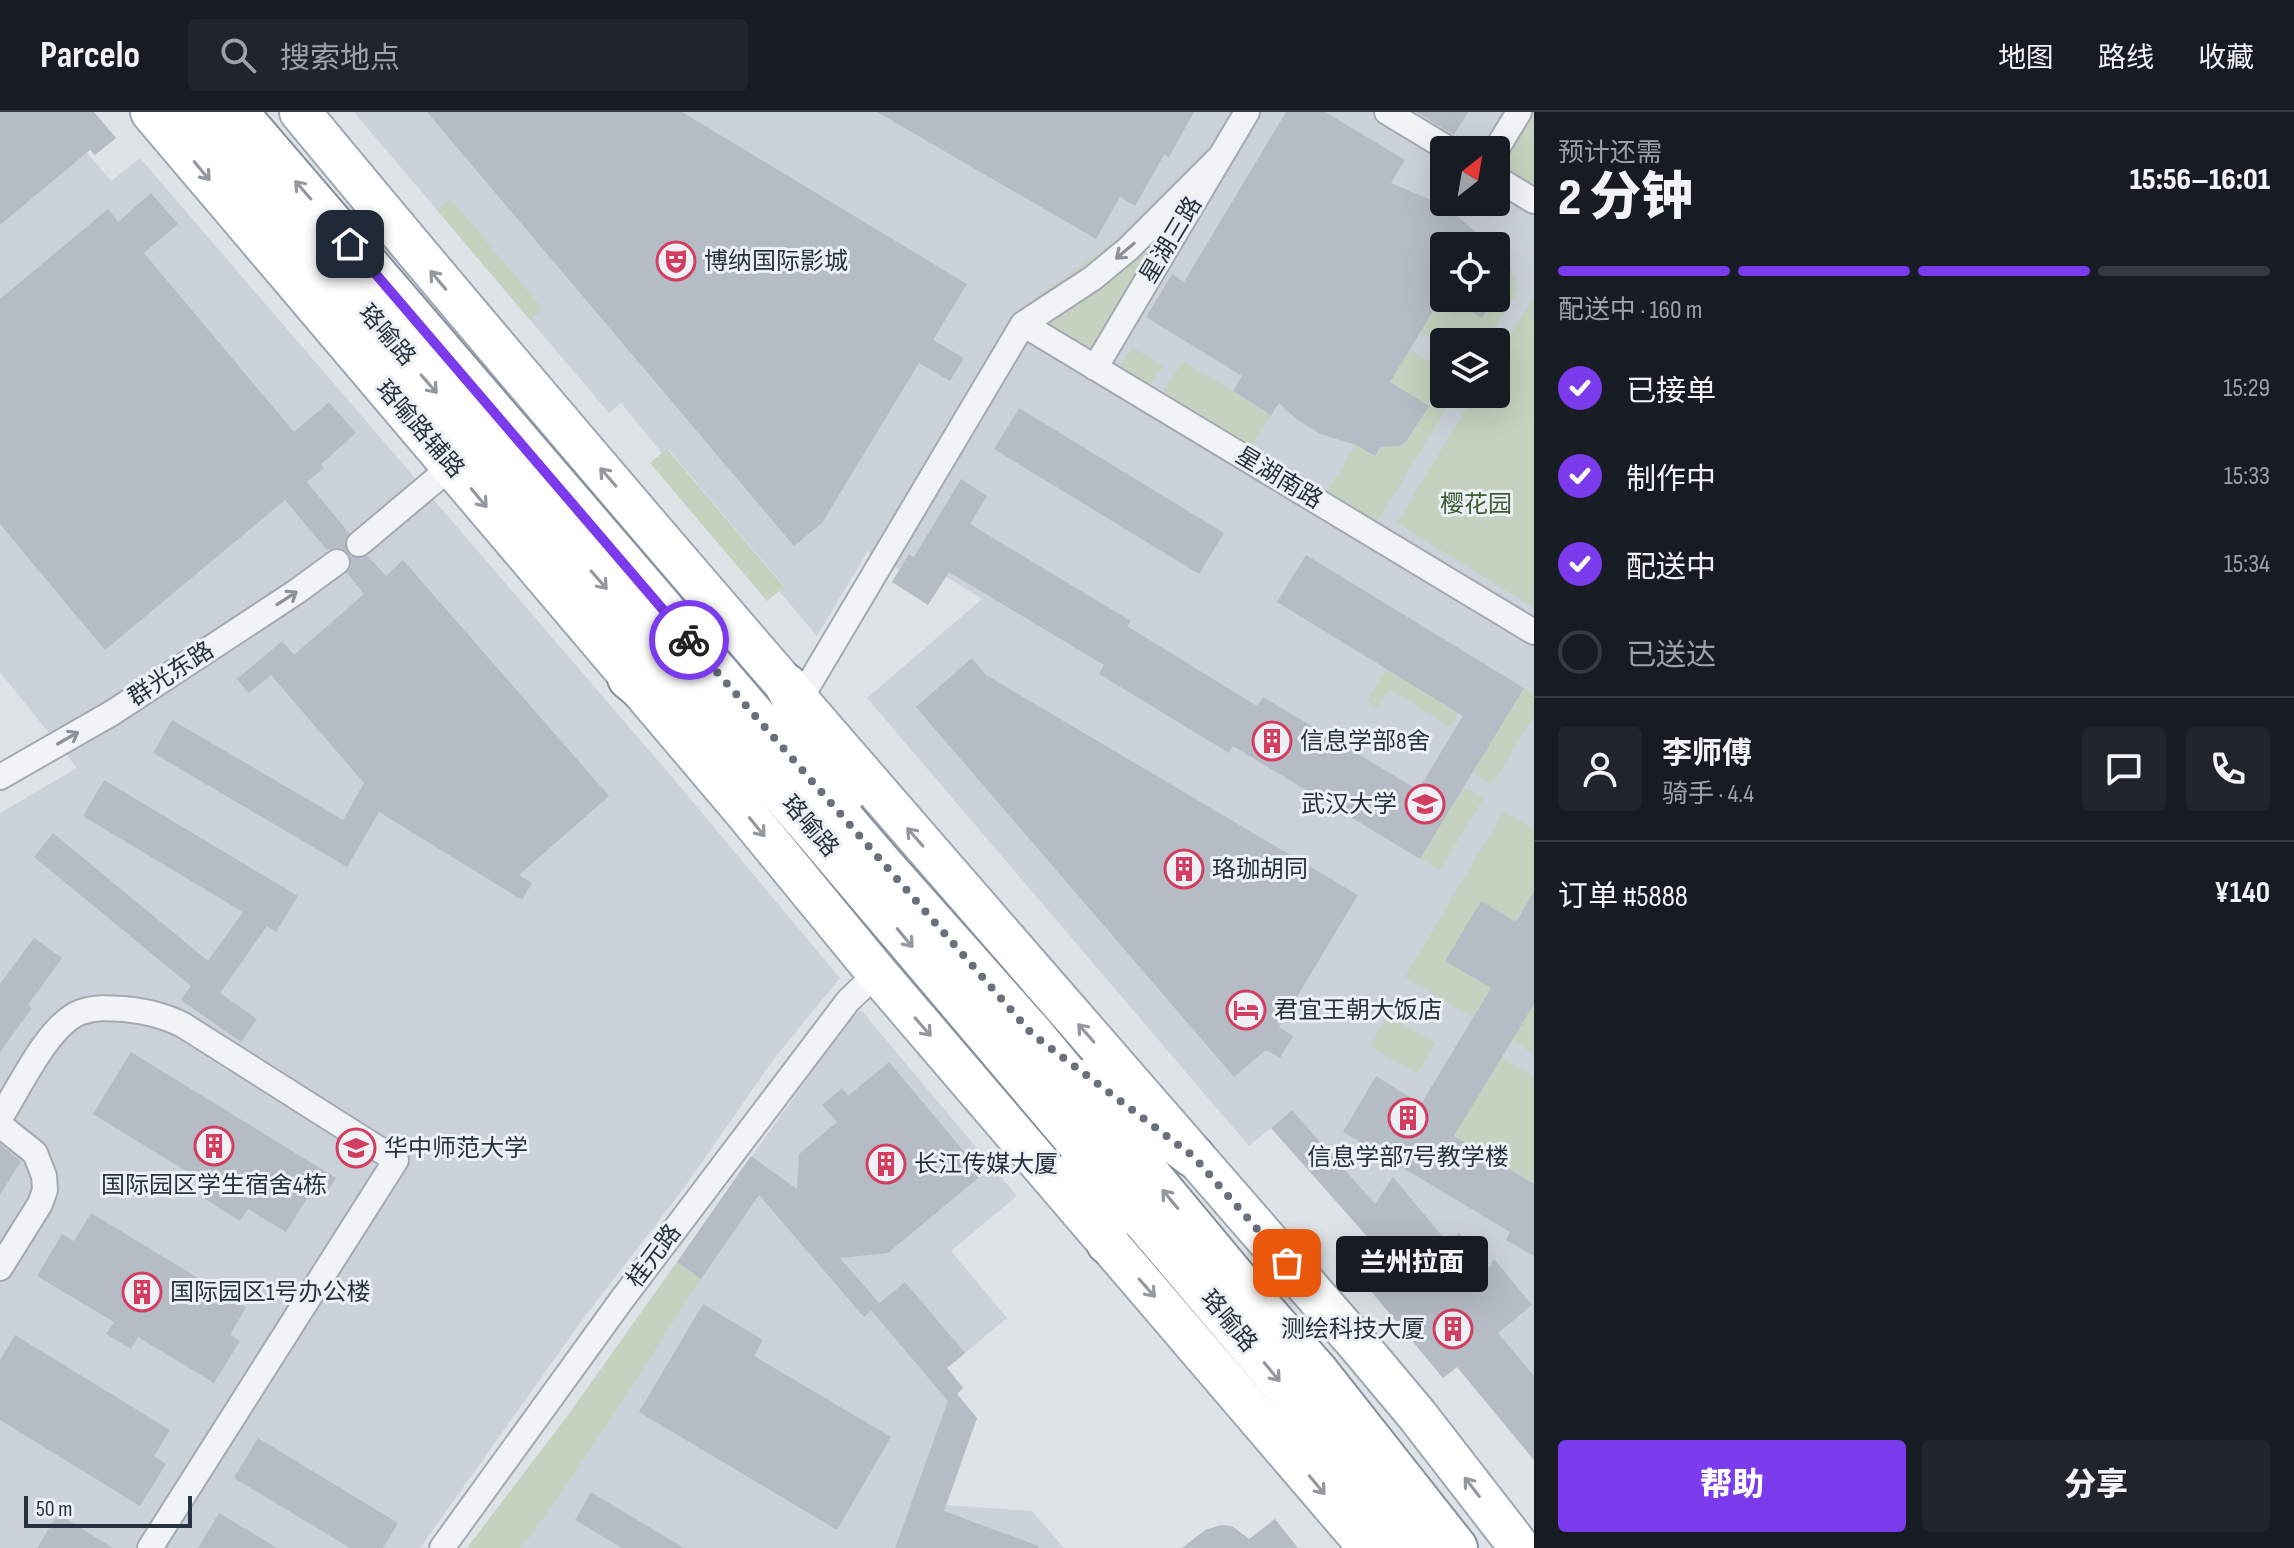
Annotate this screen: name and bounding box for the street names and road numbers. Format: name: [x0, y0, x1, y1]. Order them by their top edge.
street label: 星湖三路: [1134, 191, 1208, 289]
street label: 珞喻路: [352, 298, 422, 372]
street label: 珞喻路辅路: [370, 374, 470, 484]
street label: 星湖南路: [1230, 441, 1328, 515]
street label: 群光东路: [123, 636, 219, 712]
street label: 珞喻路: [775, 789, 845, 863]
street label: 桂元路: [621, 1219, 687, 1293]
street label: 珞喻路: [1195, 1284, 1263, 1358]

